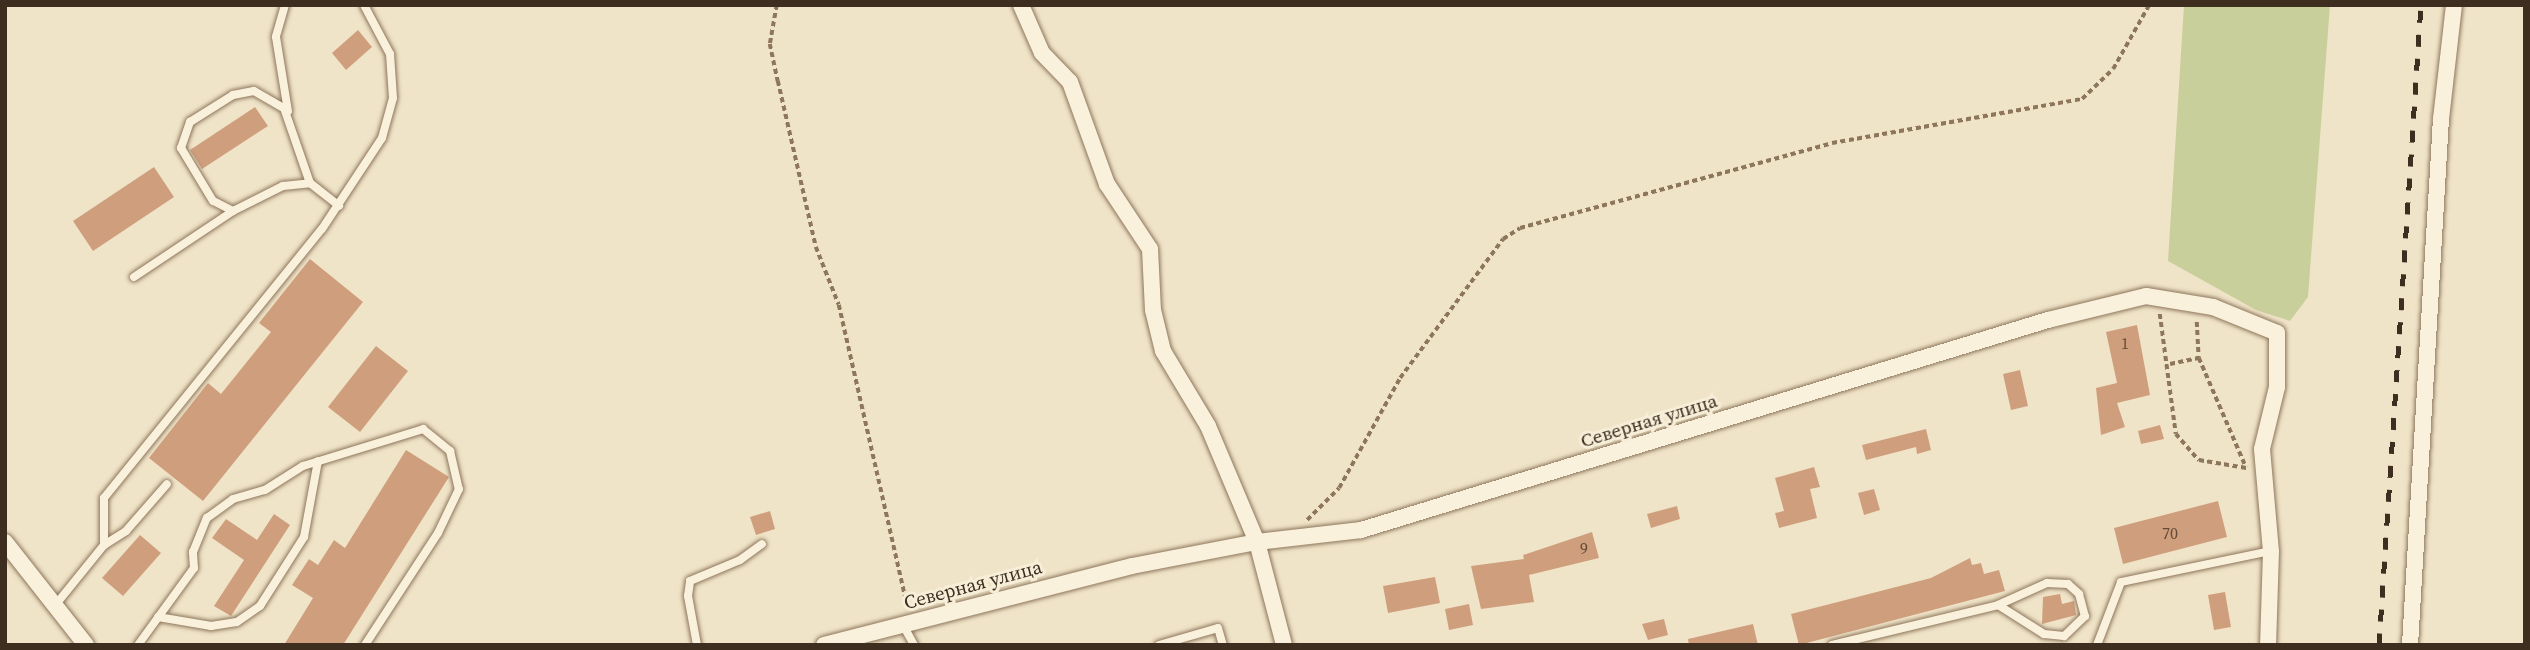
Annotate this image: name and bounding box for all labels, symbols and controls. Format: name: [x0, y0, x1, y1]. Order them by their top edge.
house number: 1: [2121, 333, 2129, 353]
street label: Северная улица: [1578, 389, 1720, 453]
house number: 70: [2162, 523, 2178, 543]
house number: 9: [1580, 538, 1588, 558]
street label: Северная улица: [902, 556, 1044, 614]

